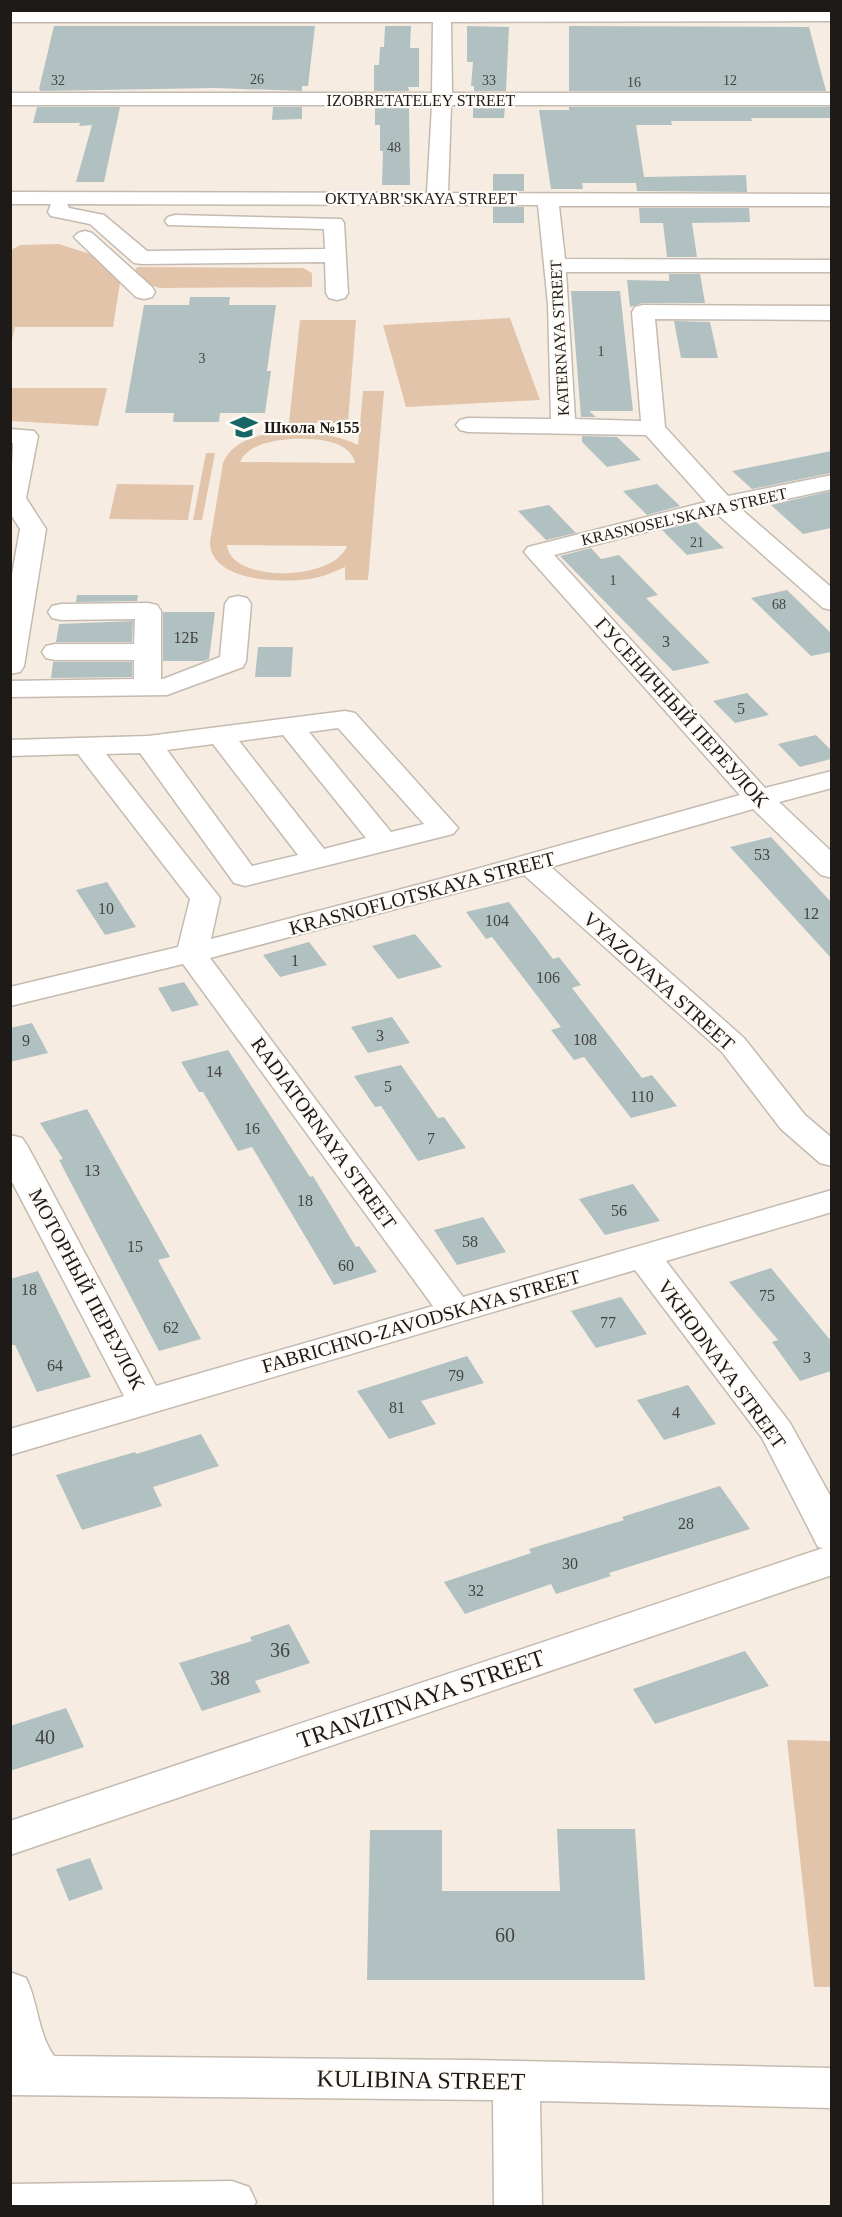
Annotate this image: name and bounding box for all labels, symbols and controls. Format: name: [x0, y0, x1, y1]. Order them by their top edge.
house number: 26: [250, 72, 264, 87]
house number: 32: [51, 73, 65, 88]
house number: 33: [482, 73, 496, 88]
house number: 12: [723, 73, 737, 88]
house number: 16: [627, 75, 641, 90]
street label: IZOBRETATELEY STREET: [327, 92, 516, 109]
house number: 48: [387, 140, 401, 155]
street label: OKTYABR'SKAYA STREET: [325, 190, 517, 207]
street label: KATERNAYA STREET: [547, 259, 572, 416]
house number: 1: [598, 344, 605, 359]
house number: 3: [199, 351, 206, 366]
school or university icon: Школа №155: [229, 412, 259, 442]
place label: Школа №155: [264, 419, 359, 436]
street label: KRASNOSEL'SKAYA STREET: [580, 484, 789, 548]
house number: 21: [690, 535, 704, 550]
house number: 1: [610, 573, 617, 588]
house number: 68: [772, 597, 786, 612]
street label: ГУСЕНИЧНЫЙ ПЕРЕУЛОК: [591, 613, 774, 812]
house number: 12Б: [173, 629, 199, 646]
house number: 3: [662, 633, 670, 650]
house number: 5: [737, 700, 745, 717]
house number: 53: [754, 846, 770, 863]
street label: KRASNOFLOTSKAYA STREET: [287, 847, 557, 939]
house number: 10: [98, 900, 114, 917]
house number: 12: [803, 905, 819, 922]
street label: VYAZOVAYA STREET: [579, 907, 739, 1055]
house number: 104: [485, 912, 509, 929]
house number: 1: [291, 952, 299, 969]
house number: 106: [536, 969, 560, 986]
house number: 3: [376, 1027, 384, 1044]
house number: 108: [573, 1031, 597, 1048]
house number: 9: [22, 1032, 30, 1049]
street label: RADIATORNAYA STREET: [247, 1033, 401, 1233]
house number: 14: [206, 1063, 222, 1080]
house number: 5: [384, 1078, 392, 1095]
house number: 110: [630, 1088, 654, 1105]
house number: 16: [244, 1120, 260, 1137]
house number: 7: [427, 1130, 435, 1147]
house number: 13: [84, 1162, 100, 1179]
street label: МОТОРНЫЙ ПЕРЕУЛОК: [25, 1185, 150, 1394]
house number: 18: [297, 1192, 313, 1209]
house number: 56: [611, 1202, 627, 1219]
house number: 58: [462, 1233, 478, 1250]
house number: 15: [127, 1238, 143, 1255]
house number: 60: [338, 1257, 354, 1274]
street label: FABRICHNO-ZAVODSKAYA STREET: [259, 1265, 583, 1377]
street label: VKHODNAYA STREET: [653, 1275, 791, 1453]
house number: 18: [21, 1281, 37, 1298]
house number: 75: [759, 1287, 775, 1304]
house number: 77: [600, 1314, 616, 1331]
house number: 62: [163, 1319, 179, 1336]
house number: 3: [803, 1349, 811, 1366]
house number: 64: [47, 1357, 63, 1374]
house number: 79: [448, 1367, 464, 1384]
house number: 81: [389, 1399, 405, 1416]
house number: 4: [672, 1404, 680, 1421]
house number: 28: [678, 1515, 694, 1532]
house number: 30: [562, 1555, 578, 1572]
house number: 32: [468, 1582, 484, 1599]
house number: 36: [270, 1639, 290, 1661]
street label: TRANZITNAYA STREET: [294, 1644, 548, 1754]
house number: 38: [210, 1667, 230, 1689]
house number: 40: [35, 1726, 55, 1748]
house number: 60: [495, 1924, 515, 1946]
street label: KULIBINA STREET: [316, 2065, 526, 2095]

